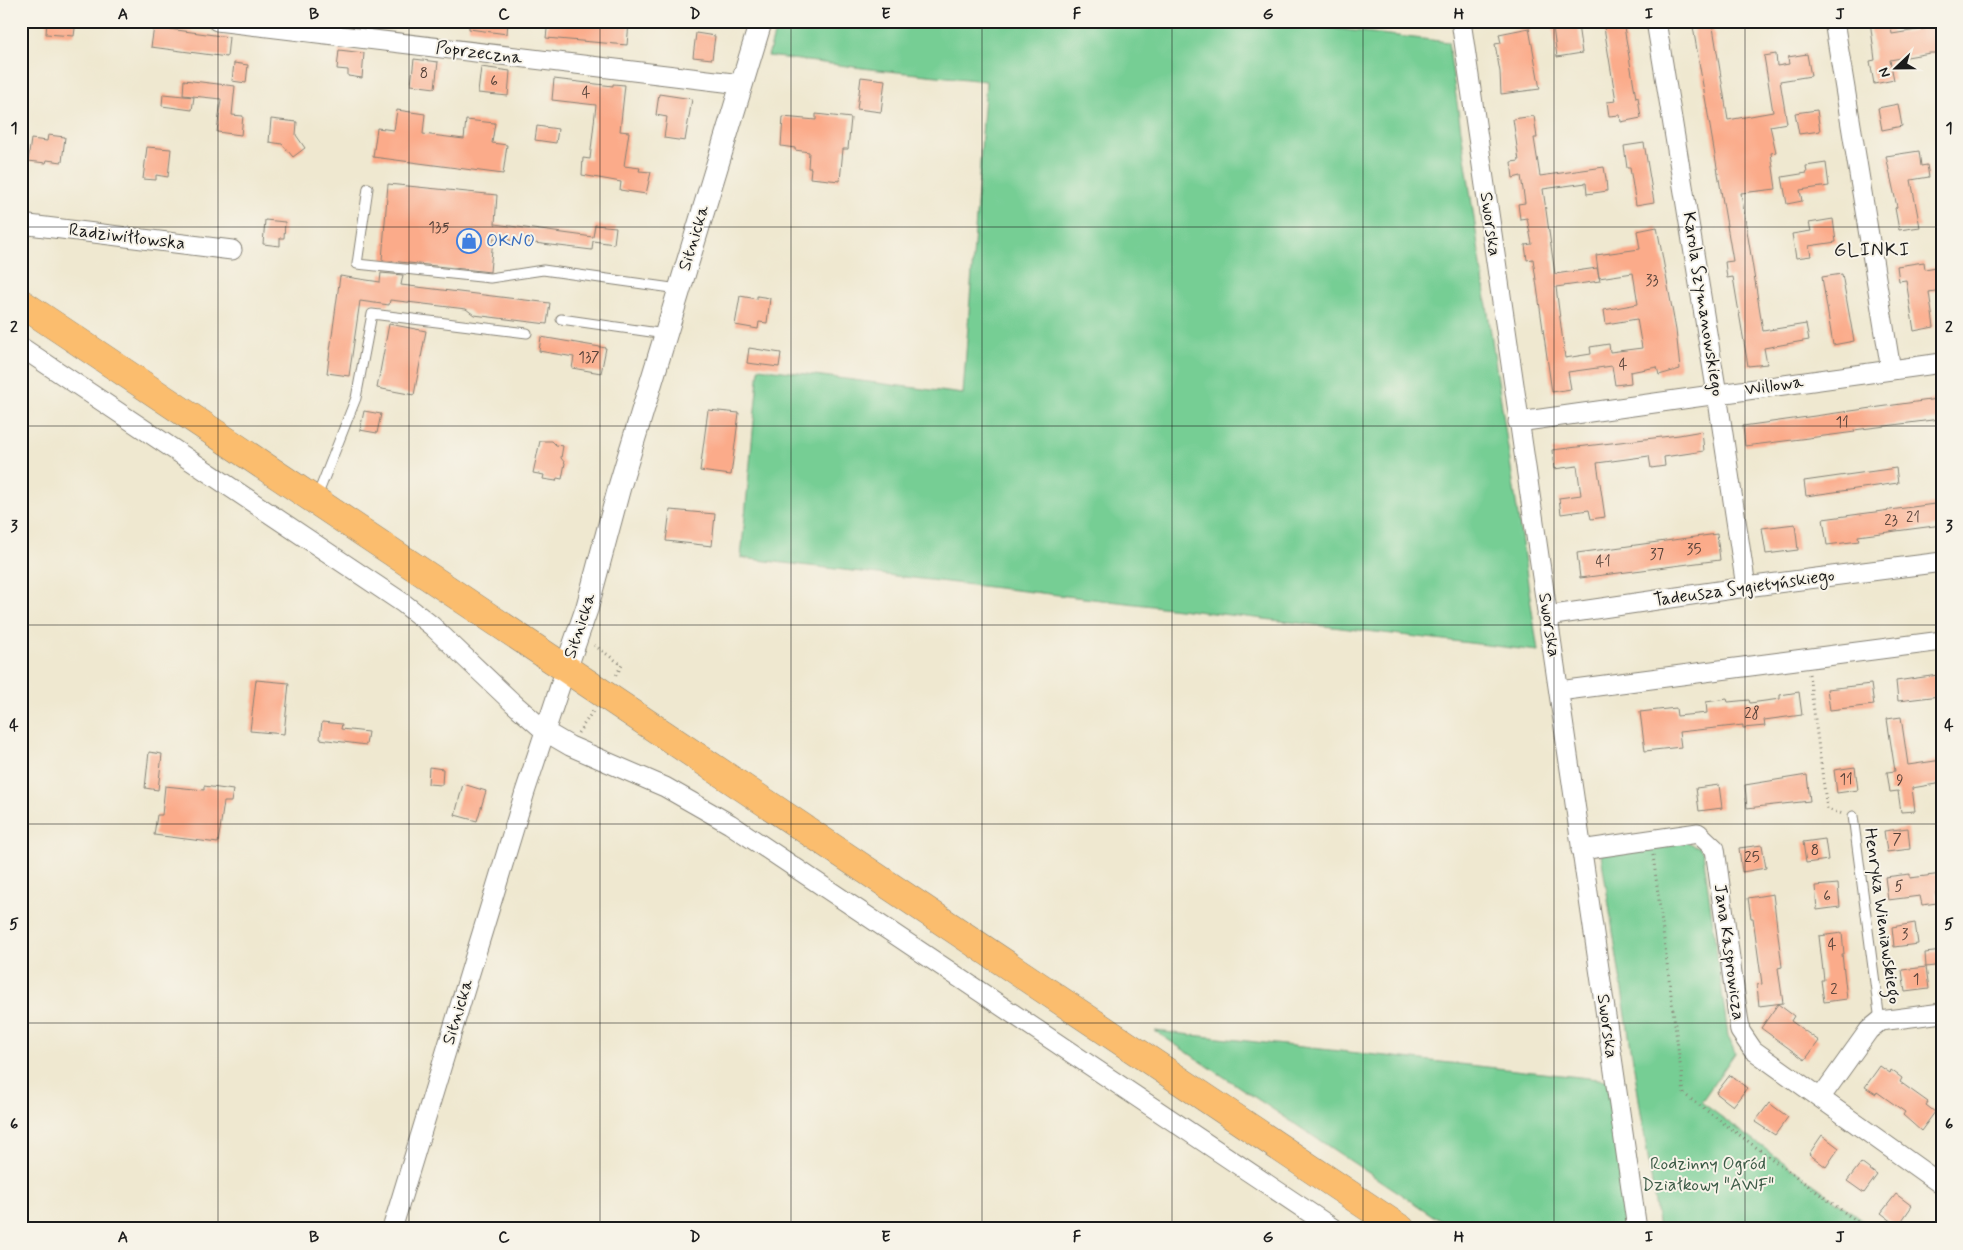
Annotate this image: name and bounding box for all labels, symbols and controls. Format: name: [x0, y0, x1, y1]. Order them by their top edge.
text: A: [118, 4, 128, 25]
text: B: [309, 4, 319, 25]
text: C: [498, 4, 510, 25]
text: D: [689, 4, 701, 25]
text: E: [881, 4, 891, 25]
text: F: [1073, 4, 1082, 25]
text: G: [1263, 4, 1274, 25]
text: H: [1454, 4, 1465, 25]
text: I: [1645, 4, 1654, 25]
text: J: [1835, 4, 1845, 25]
street label: Poprzeczna: [434, 36, 524, 70]
north arrow: [1870, 42, 1920, 92]
house number: 8: [420, 64, 428, 84]
text: N: [1875, 65, 1895, 80]
house number: 6: [490, 72, 498, 92]
house number: 4: [582, 83, 591, 103]
text: 1: [10, 118, 18, 139]
text: 1: [1945, 118, 1953, 139]
street label: Sworska: [1474, 190, 1506, 258]
street label: Sitnicka: [673, 202, 715, 274]
street label: Karola Szymanowskiego: [1677, 210, 1729, 398]
street label: Radziwiłłowska: [68, 218, 186, 256]
house number: 135: [428, 218, 450, 238]
shop icon: OKNO: [456, 228, 482, 254]
place label: OKNO: [486, 229, 535, 253]
district label: GLINKI: [1834, 238, 1910, 263]
house number: 33: [1645, 271, 1659, 291]
text: 2: [10, 317, 18, 338]
text: 2: [1945, 317, 1953, 338]
house number: 137: [578, 348, 600, 368]
house number: 4: [1619, 355, 1628, 375]
street label: Willowa: [1743, 370, 1805, 402]
house number: 11: [1835, 413, 1849, 433]
house number: 21: [1906, 508, 1920, 528]
house number: 23: [1884, 511, 1898, 531]
text: 3: [10, 516, 18, 537]
text: 3: [1945, 516, 1953, 537]
house number: 35: [1687, 540, 1701, 560]
house number: 37: [1650, 545, 1665, 565]
house number: 41: [1595, 552, 1611, 572]
street label: Tadeusza Sygietyńskiego: [1652, 563, 1836, 614]
street label: Sitnicka: [558, 590, 602, 662]
street label: Sworska: [1532, 591, 1566, 659]
house number: 28: [1744, 704, 1760, 724]
text: 4: [9, 715, 19, 736]
text: 4: [1944, 715, 1954, 736]
house number: 11: [1839, 770, 1853, 790]
house number: 9: [1896, 771, 1904, 791]
street label: Henryka Wieniawskiego: [1856, 826, 1906, 1006]
house number: 7: [1892, 830, 1902, 850]
house number: 8: [1811, 841, 1819, 861]
house number: 25: [1744, 848, 1760, 868]
house number: 5: [1894, 877, 1904, 897]
street label: Jana Kasprowicza: [1708, 882, 1750, 1022]
house number: 6: [1823, 887, 1831, 907]
text: 5: [9, 914, 19, 935]
text: 5: [1944, 914, 1954, 935]
house number: 3: [1902, 925, 1909, 945]
house number: 4: [1828, 935, 1837, 955]
house number: 1: [1913, 970, 1919, 990]
street label: Sitnicka: [437, 976, 479, 1048]
house number: 2: [1830, 980, 1838, 1000]
street label: Sworska: [1591, 992, 1623, 1060]
text: 6: [10, 1114, 18, 1135]
text: 6: [1945, 1114, 1953, 1135]
park label: Rodzinny Ogród Działkowy "AWF": [1642, 1152, 1774, 1197]
text: A: [118, 1227, 128, 1248]
text: B: [309, 1227, 319, 1248]
text: C: [498, 1227, 510, 1248]
text: D: [689, 1227, 701, 1248]
text: E: [881, 1227, 891, 1248]
text: F: [1073, 1227, 1082, 1248]
text: G: [1263, 1227, 1274, 1248]
text: H: [1454, 1227, 1465, 1248]
text: I: [1645, 1227, 1654, 1248]
text: J: [1835, 1227, 1845, 1248]

